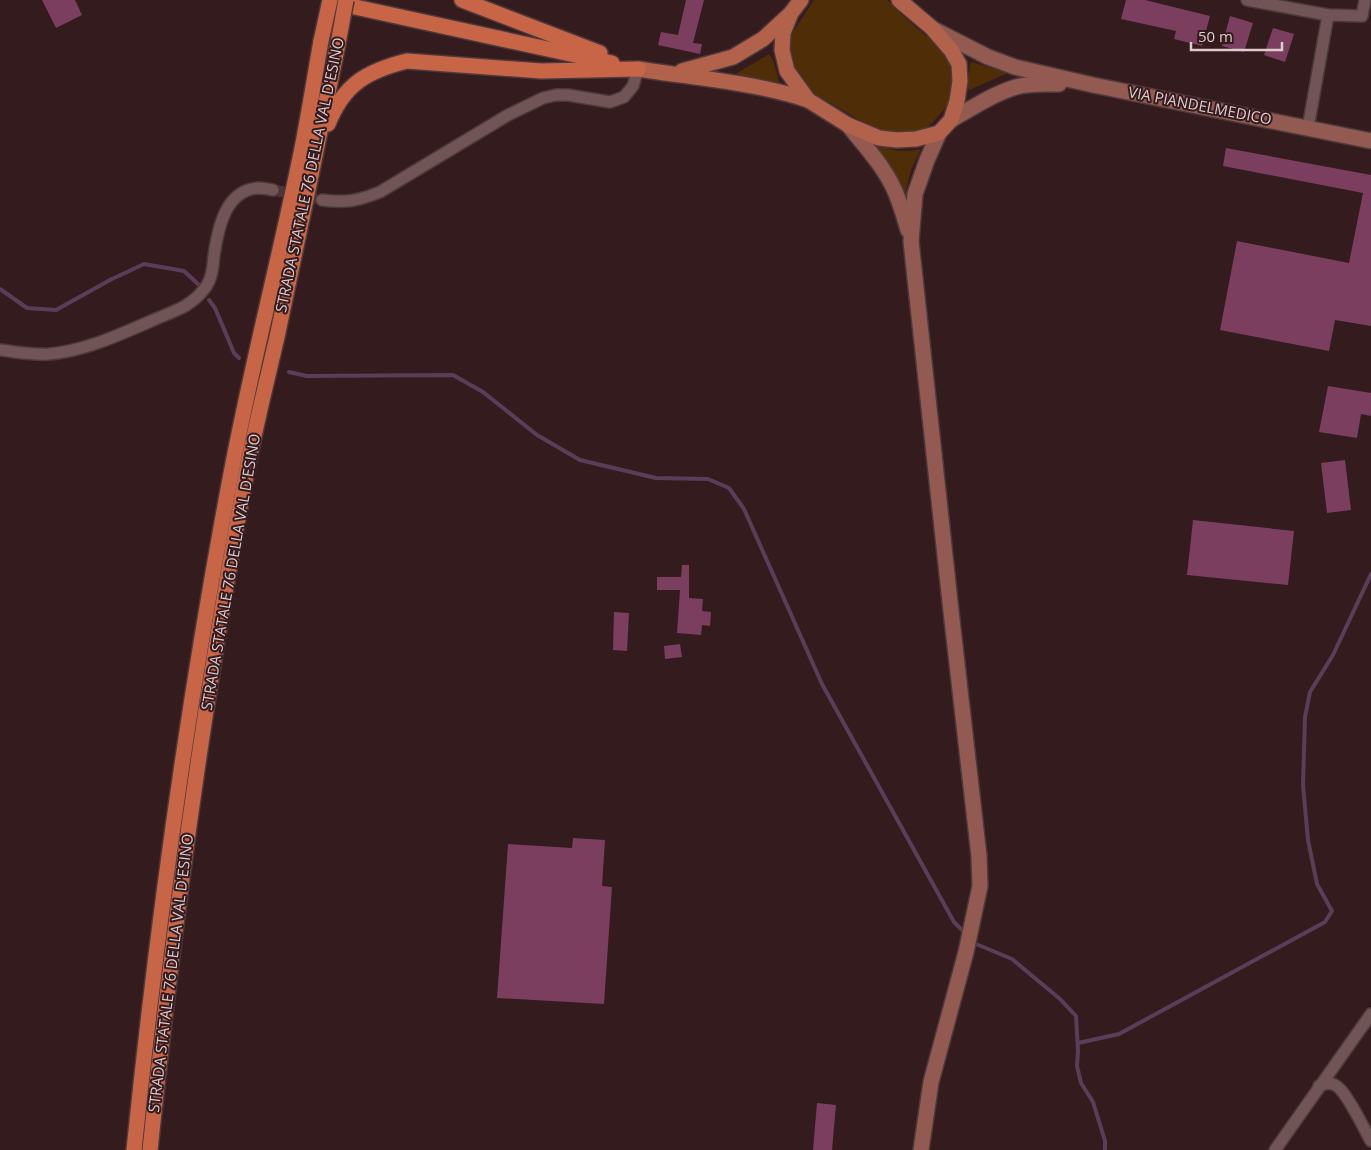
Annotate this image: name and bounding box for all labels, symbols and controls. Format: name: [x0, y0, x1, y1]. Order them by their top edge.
scale bar: [1191, 20, 1282, 52]
text: 50 m: [1198, 26, 1233, 46]
street label: STRADA STATALE 76 DELLA VAL D'ESINO: [270, 35, 348, 314]
street label: VIA PIANDELMEDICO: [1127, 81, 1274, 129]
street label: STRADA STATALE 76 DELLA VAL D'ESINO: [196, 432, 264, 712]
street label: STRADA STATALE 76 DELLA VAL D'ESINO: [143, 832, 197, 1113]

